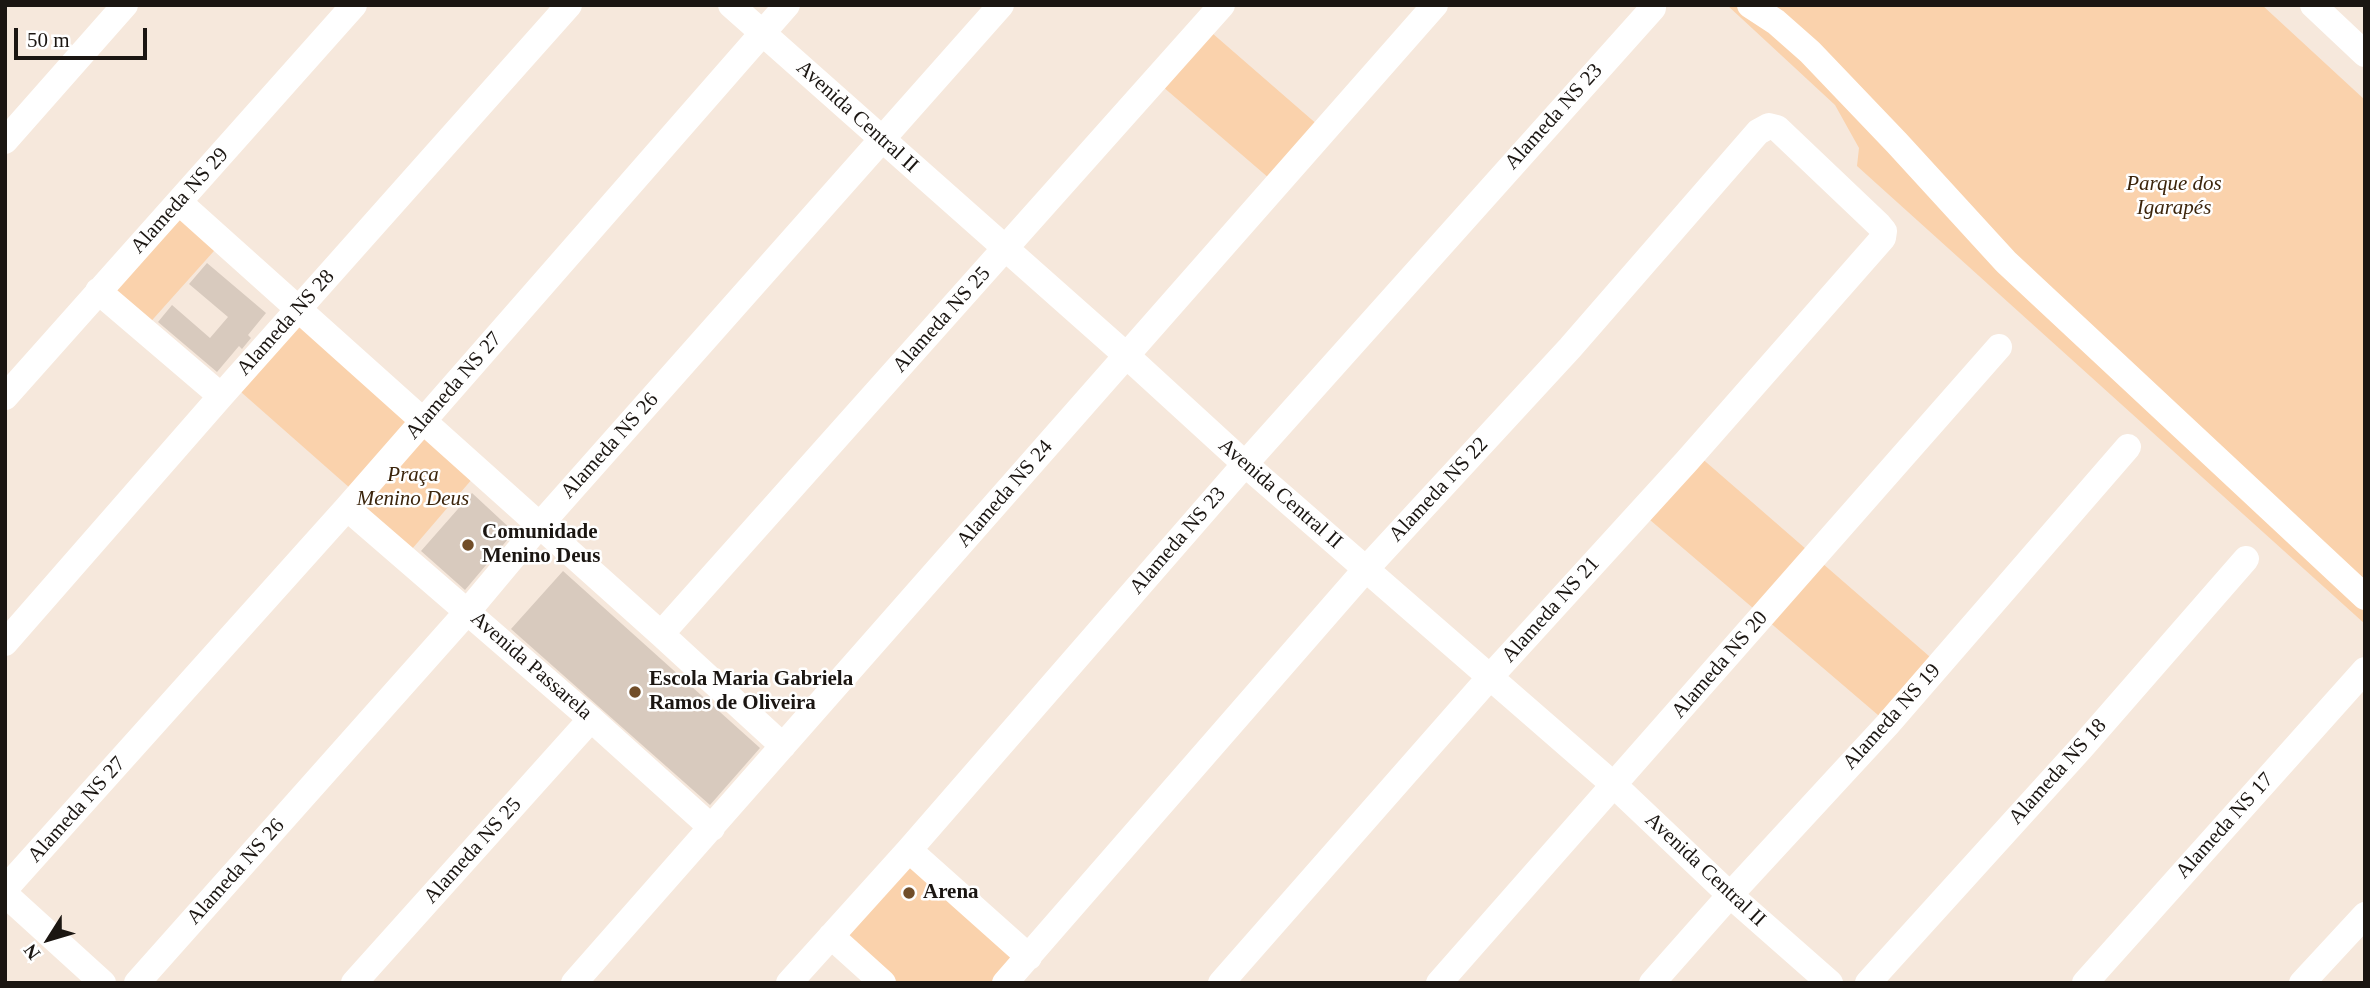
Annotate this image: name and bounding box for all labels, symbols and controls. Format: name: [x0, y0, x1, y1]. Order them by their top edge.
scale bar: [18, 14, 150, 58]
text: 50 m: [27, 28, 70, 52]
street label: Avenida Central II: [791, 55, 923, 179]
street label: Alameda NS 23: [1500, 59, 1608, 175]
street label: Alameda NS 29: [126, 143, 234, 259]
park label: Parque dos Igarapés: [2126, 171, 2222, 221]
street label: Alameda NS 25: [888, 262, 996, 378]
street label: Alameda NS 28: [232, 265, 340, 381]
street label: Alameda NS 27: [400, 327, 508, 445]
street label: Alameda NS 26: [556, 388, 664, 504]
street label: Alameda NS 22: [1384, 432, 1494, 548]
street label: Avenida Central II: [1213, 433, 1347, 555]
street label: Alameda NS 24: [951, 435, 1059, 553]
park label: Praça Menino Deus: [357, 462, 469, 512]
street label: Alameda NS 23: [1124, 482, 1232, 600]
place label: Comunidade Menino Deus: [482, 520, 600, 570]
marker: Comunidade Menino Deus: [460, 537, 476, 553]
street label: Alameda NS 21: [1497, 552, 1605, 668]
street label: Avenida Passarela: [465, 606, 597, 726]
street label: Alameda NS 20: [1666, 606, 1774, 724]
street label: Alameda NS 19: [1838, 659, 1946, 775]
place label: Escola Maria Gabriela Ramos de Oliveira: [649, 667, 853, 717]
marker: Escola Maria Gabriela Ramos de Oliveira: [627, 684, 643, 700]
street label: Alameda NS 18: [2004, 714, 2112, 830]
street label: Alameda NS 27: [23, 752, 131, 868]
street label: Alameda NS 17: [2171, 768, 2279, 884]
street label: Alameda NS 25: [419, 793, 527, 909]
street label: Avenida Central II: [1639, 808, 1771, 932]
street label: Alameda NS 26: [182, 814, 290, 930]
place label: Arena: [923, 880, 979, 906]
marker: Arena: [901, 885, 917, 901]
north arrow: [14, 904, 84, 974]
text: N: [19, 940, 44, 964]

